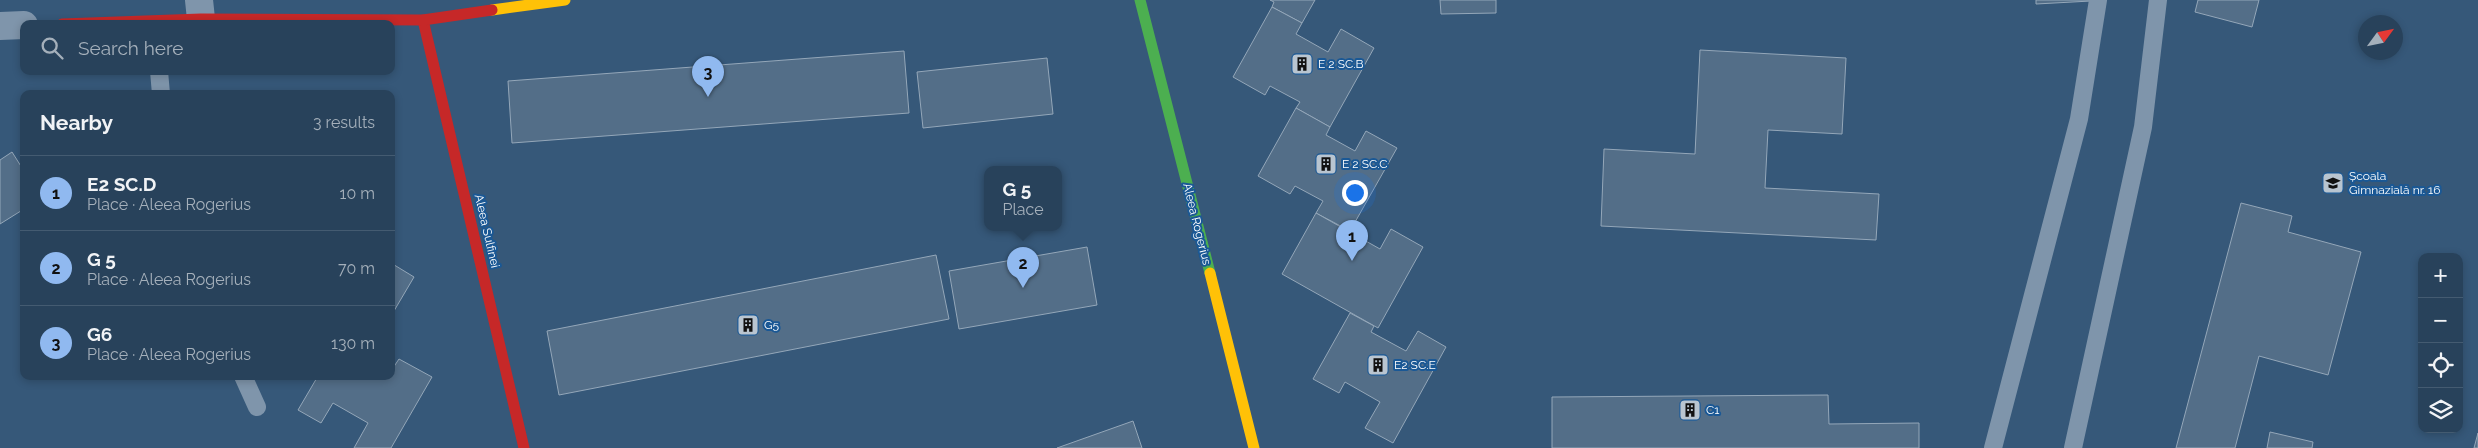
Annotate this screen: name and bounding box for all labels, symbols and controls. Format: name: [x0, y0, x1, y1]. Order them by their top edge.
north arrow: [2358, 15, 2403, 60]
search box: [20, 20, 395, 75]
icon: search: [38, 34, 66, 62]
text: Search here: [78, 37, 184, 59]
building icon: E 2 SC.B: [1290, 52, 1314, 76]
pin: 3: [692, 56, 724, 97]
place label: E 2 SC.B: [1318, 57, 1363, 71]
text: Nearby: [40, 110, 113, 135]
text: 3 results: [313, 113, 375, 132]
building icon: E 2 SC.C: [1314, 152, 1338, 176]
place label: E 2 SC.C: [1342, 157, 1388, 171]
popup: [984, 166, 1062, 231]
place label: Școala Gimnazială nr. 16: [2349, 169, 2440, 197]
school or university icon: Școala Gimnazială nr. 16: [2321, 171, 2345, 195]
text: E2 SC.D: [87, 173, 156, 195]
text: G 5: [1002, 178, 1031, 200]
your location: [1342, 180, 1368, 206]
street label: Aleea Rogerius: [1180, 182, 1214, 267]
text: 1: [52, 184, 60, 203]
text: 10 m: [340, 184, 375, 203]
street label: Aleea Sulfinei: [472, 193, 502, 269]
text: Place · Aleea Rogerius: [87, 195, 251, 214]
text: Place: [1002, 200, 1044, 219]
pin: 1: [1336, 220, 1368, 261]
pin: 2: [1007, 247, 1039, 288]
text: G 5: [87, 248, 116, 270]
map controls: [2418, 253, 2463, 433]
button: +: [2418, 253, 2463, 298]
text: 2: [51, 259, 61, 278]
text: 70 m: [338, 259, 375, 278]
text: Place · Aleea Rogerius: [87, 270, 251, 289]
button: −: [2418, 298, 2463, 343]
building icon: G5: [736, 313, 760, 337]
place label: G5: [764, 318, 780, 332]
text: G6: [87, 323, 112, 345]
text: 3: [52, 334, 60, 353]
text: 130 m: [331, 334, 375, 353]
button: locate: [2418, 343, 2463, 388]
text: Place · Aleea Rogerius: [87, 345, 251, 364]
building icon: E2 SC.E: [1366, 353, 1390, 377]
place label: E2 SC.E: [1394, 358, 1436, 372]
button: layers: [2418, 388, 2463, 433]
building icon: C1: [1678, 398, 1702, 422]
place label: C1: [1706, 403, 1719, 417]

